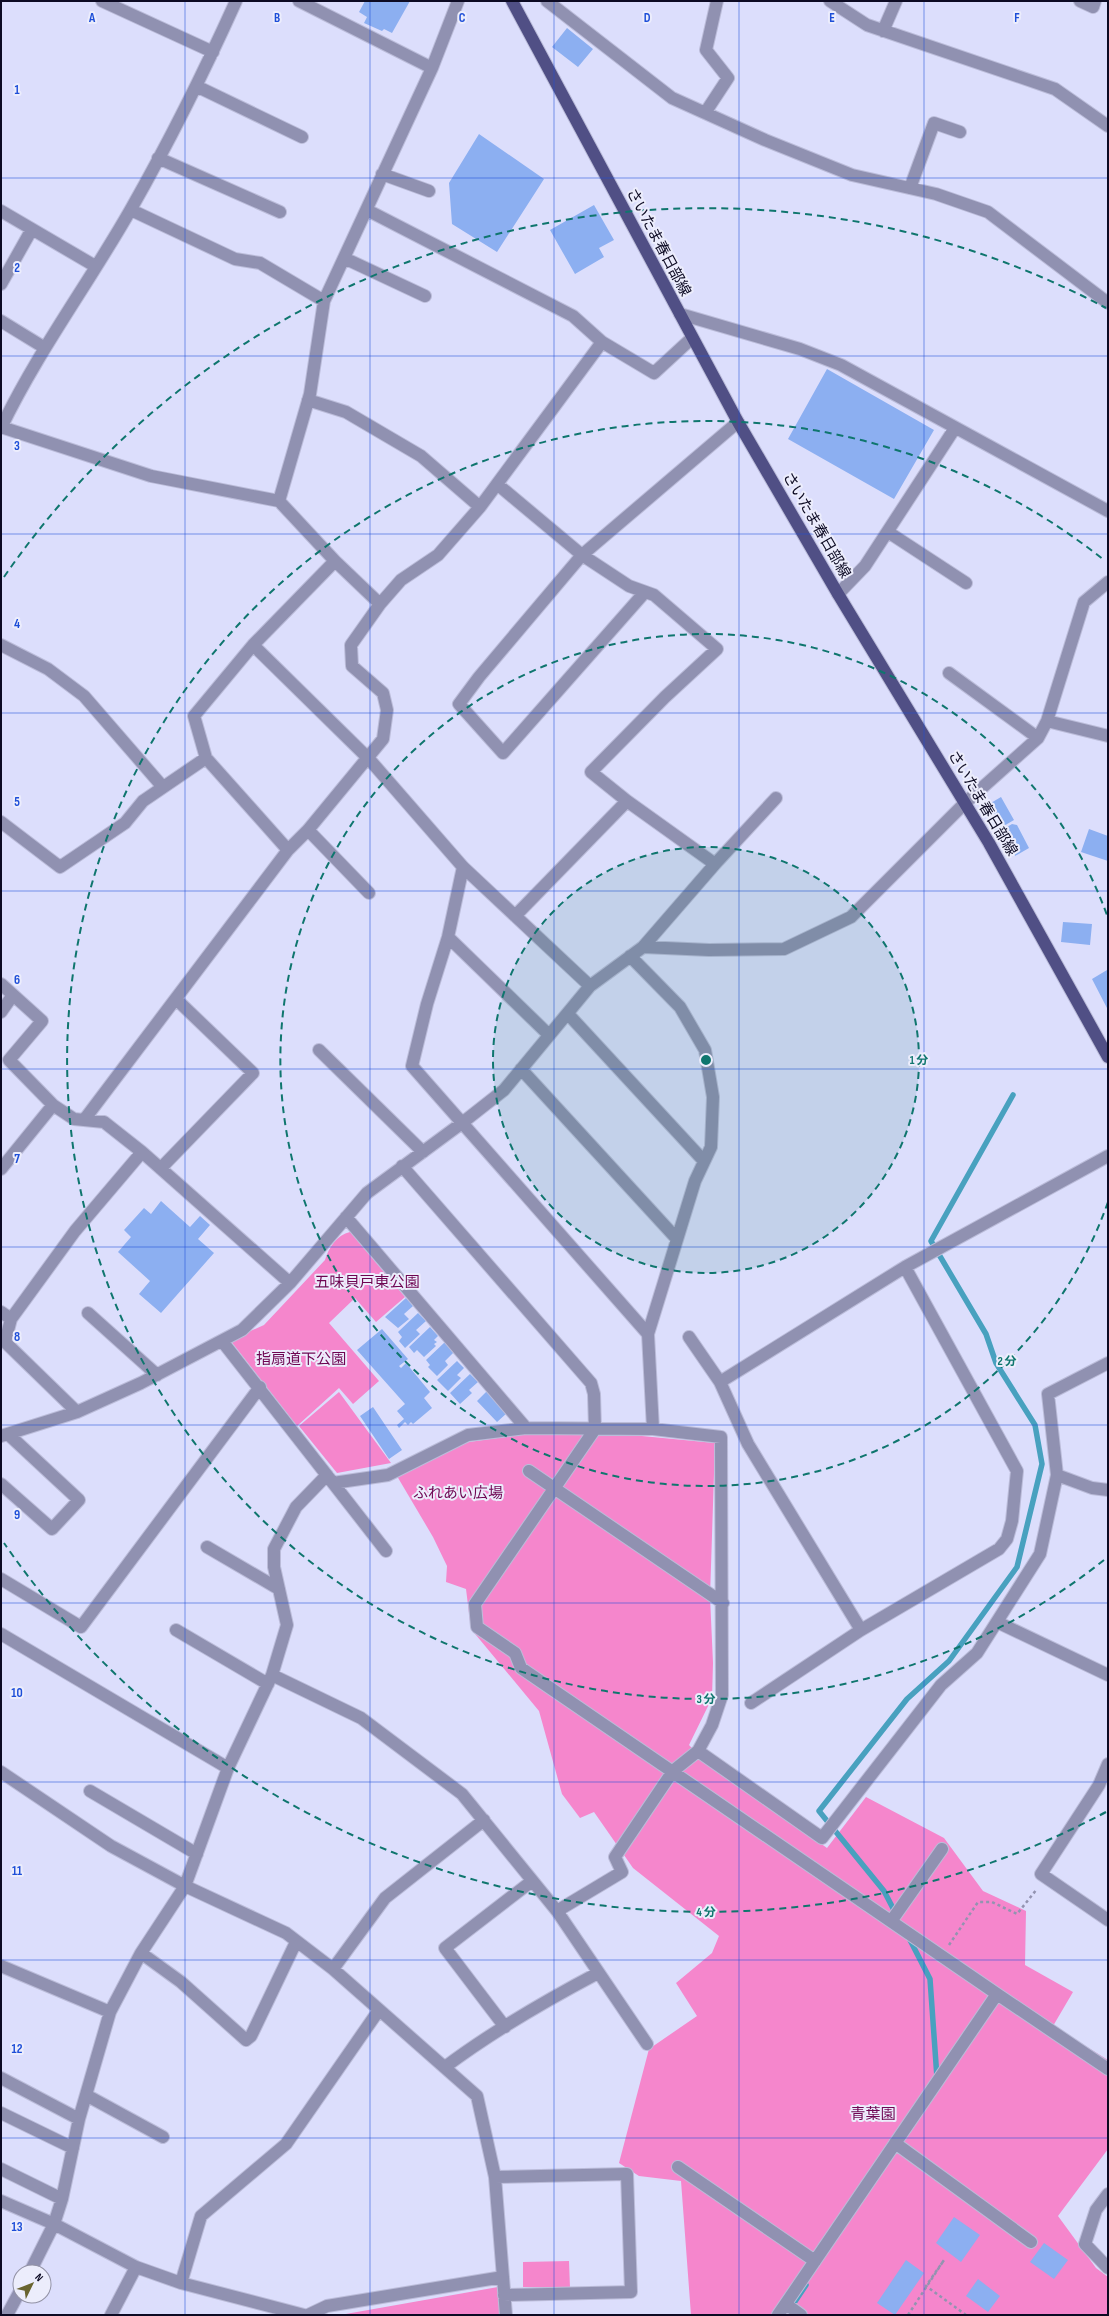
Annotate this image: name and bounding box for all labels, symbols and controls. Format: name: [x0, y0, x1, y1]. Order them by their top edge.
text: A: [88, 10, 96, 26]
text: B: [274, 10, 280, 26]
text: C: [459, 10, 466, 26]
text: D: [644, 10, 651, 26]
text: E: [829, 10, 835, 26]
text: F: [1014, 10, 1020, 26]
text: 1: [14, 82, 20, 98]
street label: さいたま春日部線: [622, 185, 695, 299]
text: 2: [14, 260, 20, 276]
text: 3: [14, 438, 20, 454]
street label: さいたま春日部線: [778, 469, 855, 582]
text: 4: [14, 616, 20, 632]
street label: さいたま春日部線: [944, 747, 1022, 859]
text: 5: [14, 794, 20, 810]
text: 6: [14, 972, 20, 988]
centre of rings: [699, 1053, 713, 1067]
text: 1 分: [910, 1053, 928, 1068]
text: 7: [14, 1151, 20, 1167]
park label: 五味貝戸東公園: [314, 1273, 420, 1292]
text: 8: [14, 1329, 20, 1345]
park label: 指扇道下公園: [256, 1350, 346, 1369]
text: 2 分: [997, 1354, 1017, 1369]
park label: ふれあい広場: [413, 1484, 503, 1503]
text: 9: [14, 1507, 20, 1523]
text: 10: [11, 1685, 23, 1701]
text: 3 分: [696, 1692, 716, 1707]
text: 11: [12, 1863, 22, 1879]
text: 4 分: [696, 1905, 716, 1920]
text: 12: [12, 2041, 23, 2057]
park label: 青葉園: [850, 2105, 896, 2124]
text: 13: [12, 2219, 23, 2235]
north arrow: [12, 2264, 52, 2304]
text: N: [32, 2271, 46, 2284]

